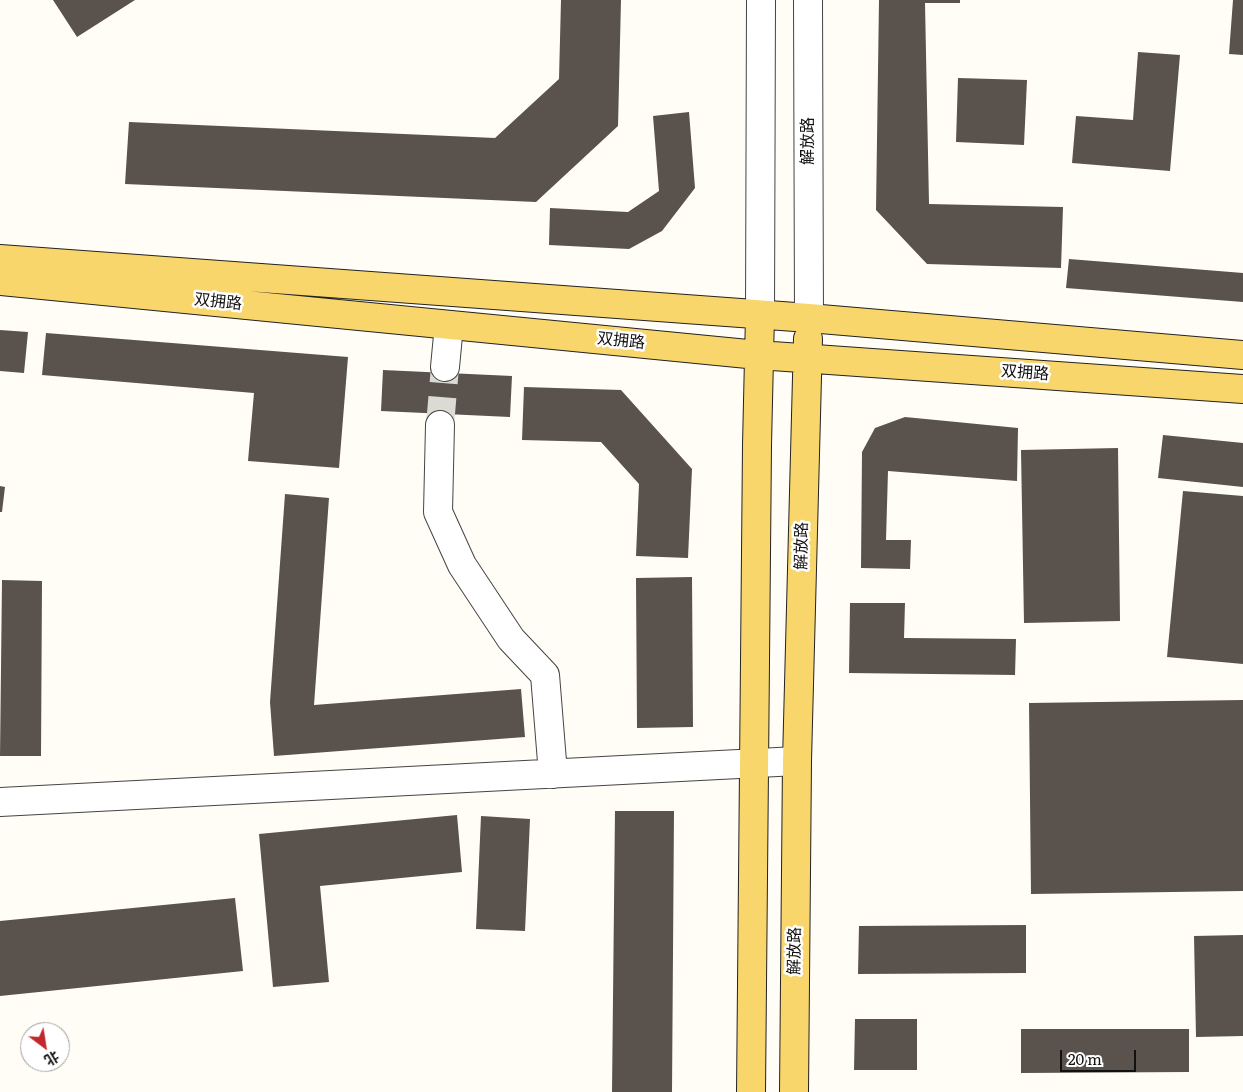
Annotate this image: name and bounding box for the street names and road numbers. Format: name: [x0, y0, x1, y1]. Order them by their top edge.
street label: 解放路: [798, 117, 818, 165]
street label: 双拥路: [193, 290, 243, 314]
street label: 双拥路: [596, 329, 646, 353]
street label: 双拥路: [1000, 362, 1050, 384]
street label: 解放路: [792, 522, 812, 570]
street label: 解放路: [785, 927, 805, 975]

